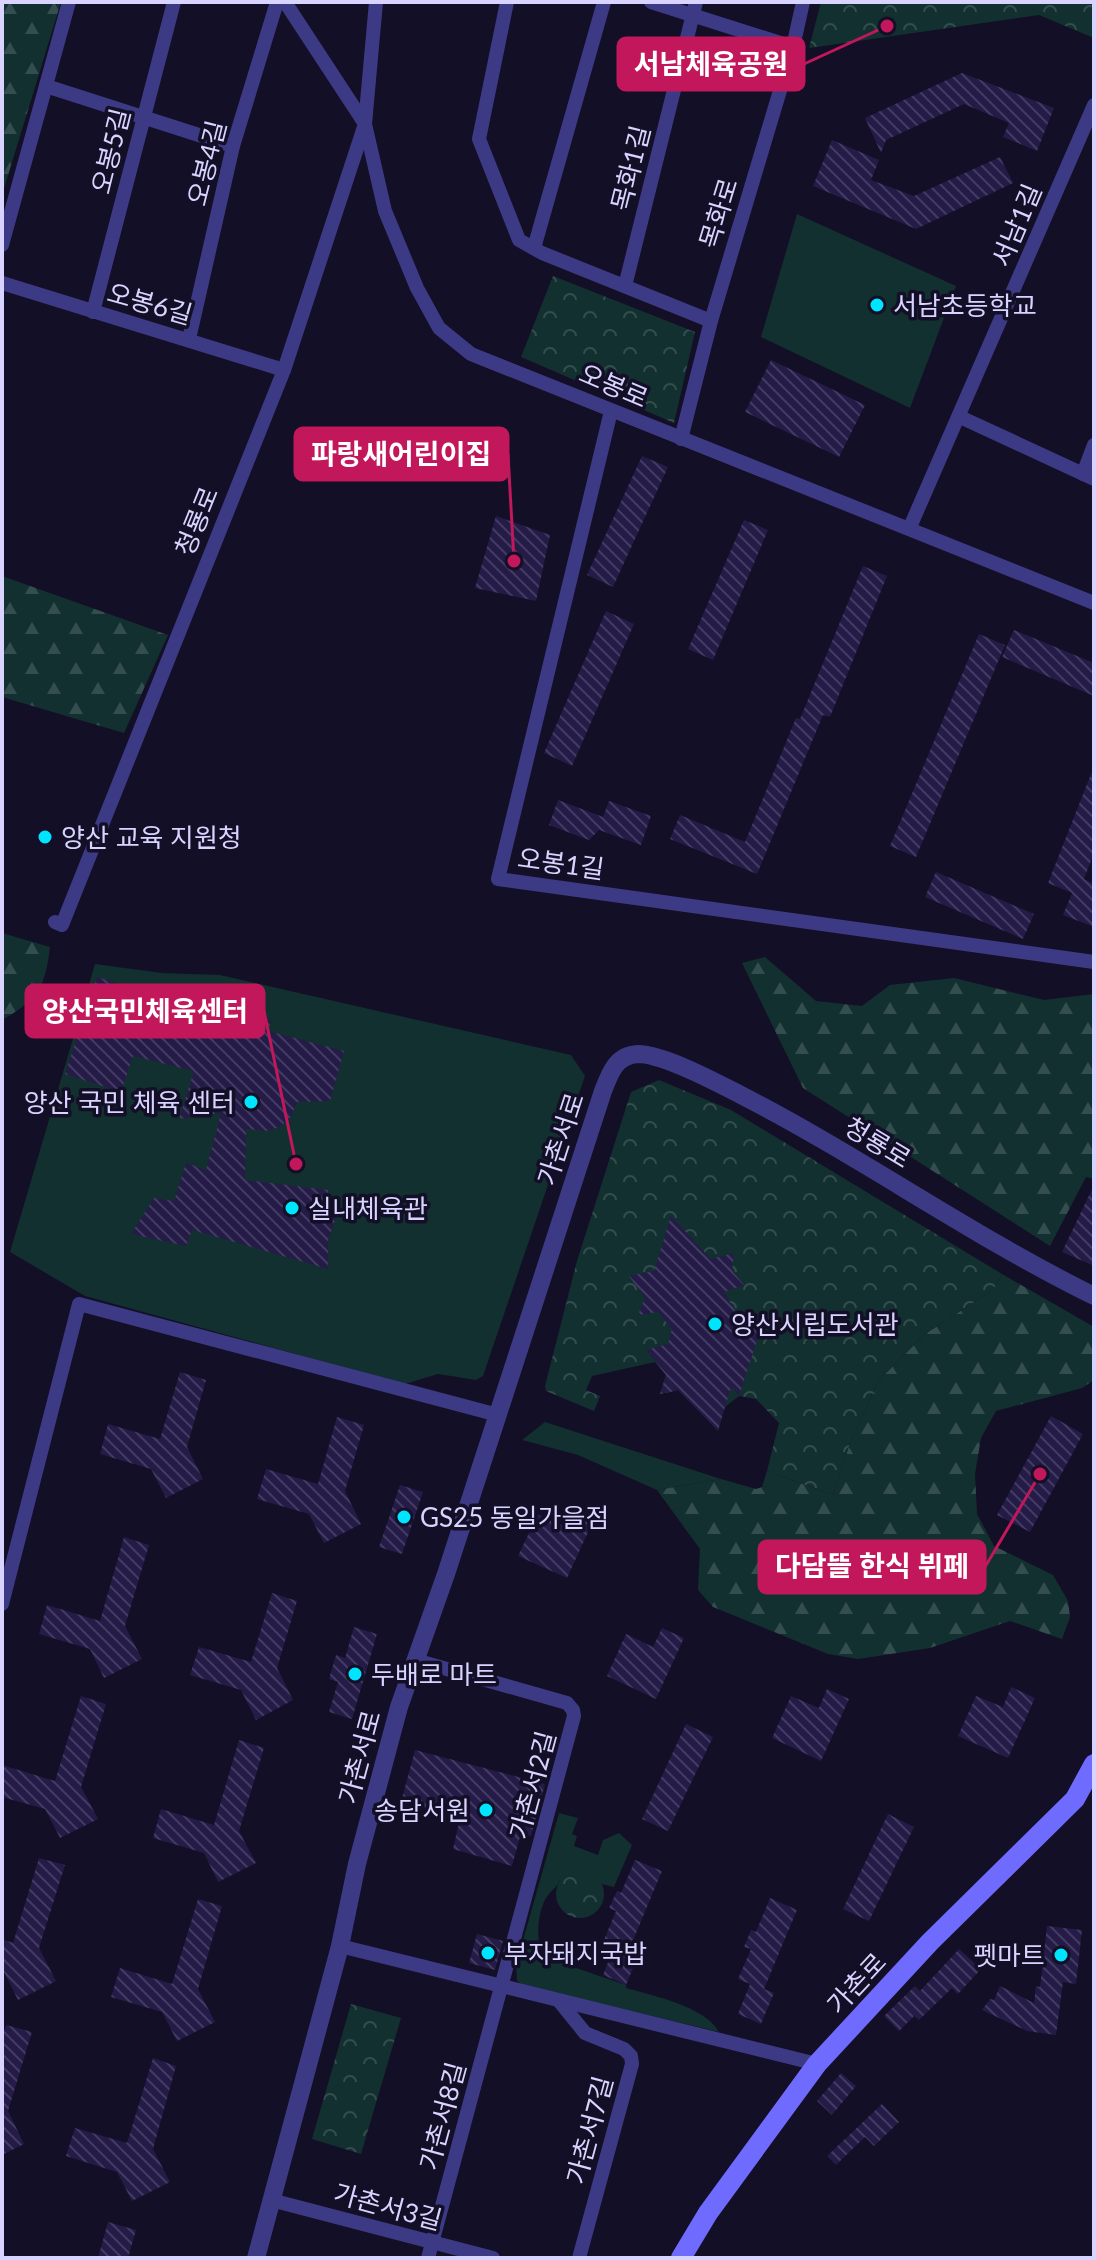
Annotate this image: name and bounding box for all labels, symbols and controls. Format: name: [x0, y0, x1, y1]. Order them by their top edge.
callout: 서남체육공원: [618, 38, 804, 90]
text: 서남체육공원: [634, 46, 788, 80]
street label: 오봉5길: [84, 105, 136, 197]
street label: 오봉4길: [180, 117, 232, 209]
street label: 목화1길: [604, 122, 656, 214]
street label: 목화로: [692, 174, 744, 252]
street label: 서남1길: [984, 179, 1048, 271]
street label: 오봉6길: [104, 276, 196, 330]
place label: 서남초등학교: [893, 289, 1037, 321]
marker: 서남초등학교: [868, 296, 886, 314]
street label: 오봉로: [575, 356, 653, 414]
callout: 파랑새어린이집: [295, 428, 508, 480]
text: 파랑새어린이집: [311, 436, 491, 470]
street label: 청룡로: [168, 482, 224, 560]
place label: 양산 교육 지원청: [61, 821, 242, 853]
marker: 양산 교육 지원청: [36, 828, 54, 846]
street label: 오봉1길: [516, 841, 606, 885]
callout: 양산국민체육센터: [26, 985, 264, 1037]
text: 양산국민체육센터: [42, 993, 248, 1027]
place label: 양산 국민 체육 센터: [24, 1086, 235, 1118]
street label: 가촌서로: [530, 1089, 590, 1189]
marker: 양산 국민 체육 센터: [242, 1093, 260, 1111]
street label: 청룡로: [839, 1110, 917, 1174]
place label: 실내체육관: [308, 1192, 428, 1224]
marker: 실내체육관: [283, 1199, 301, 1217]
place label: 양산시립도서관: [731, 1308, 899, 1340]
marker: 양산시립도서관: [706, 1315, 724, 1333]
place label: GS25 동일가을점: [420, 1501, 610, 1533]
marker: GS25 동일가을점: [395, 1508, 413, 1526]
callout: 다담뜰 한식 뷔페: [759, 1541, 985, 1593]
text: 다담뜰 한식 뷔페: [775, 1548, 969, 1582]
place label: 두배로 마트: [371, 1658, 497, 1690]
marker: 두배로 마트: [346, 1665, 364, 1683]
street label: 가촌서로: [331, 1707, 387, 1807]
street label: 가촌서2길: [502, 1727, 562, 1843]
place label: 송담서원: [374, 1794, 470, 1826]
marker: 송담서원: [477, 1801, 495, 1819]
place label: 부자돼지국밥: [504, 1937, 648, 1969]
place label: 펫마트: [973, 1939, 1045, 1971]
marker: 부자돼지국밥: [479, 1944, 497, 1962]
street label: 가촌로: [820, 1946, 892, 2020]
marker: 펫마트: [1052, 1946, 1070, 1964]
street label: 가촌서8길: [412, 2058, 472, 2174]
street label: 가촌서7길: [559, 2072, 619, 2188]
street label: 가촌서3길: [330, 2176, 446, 2236]

